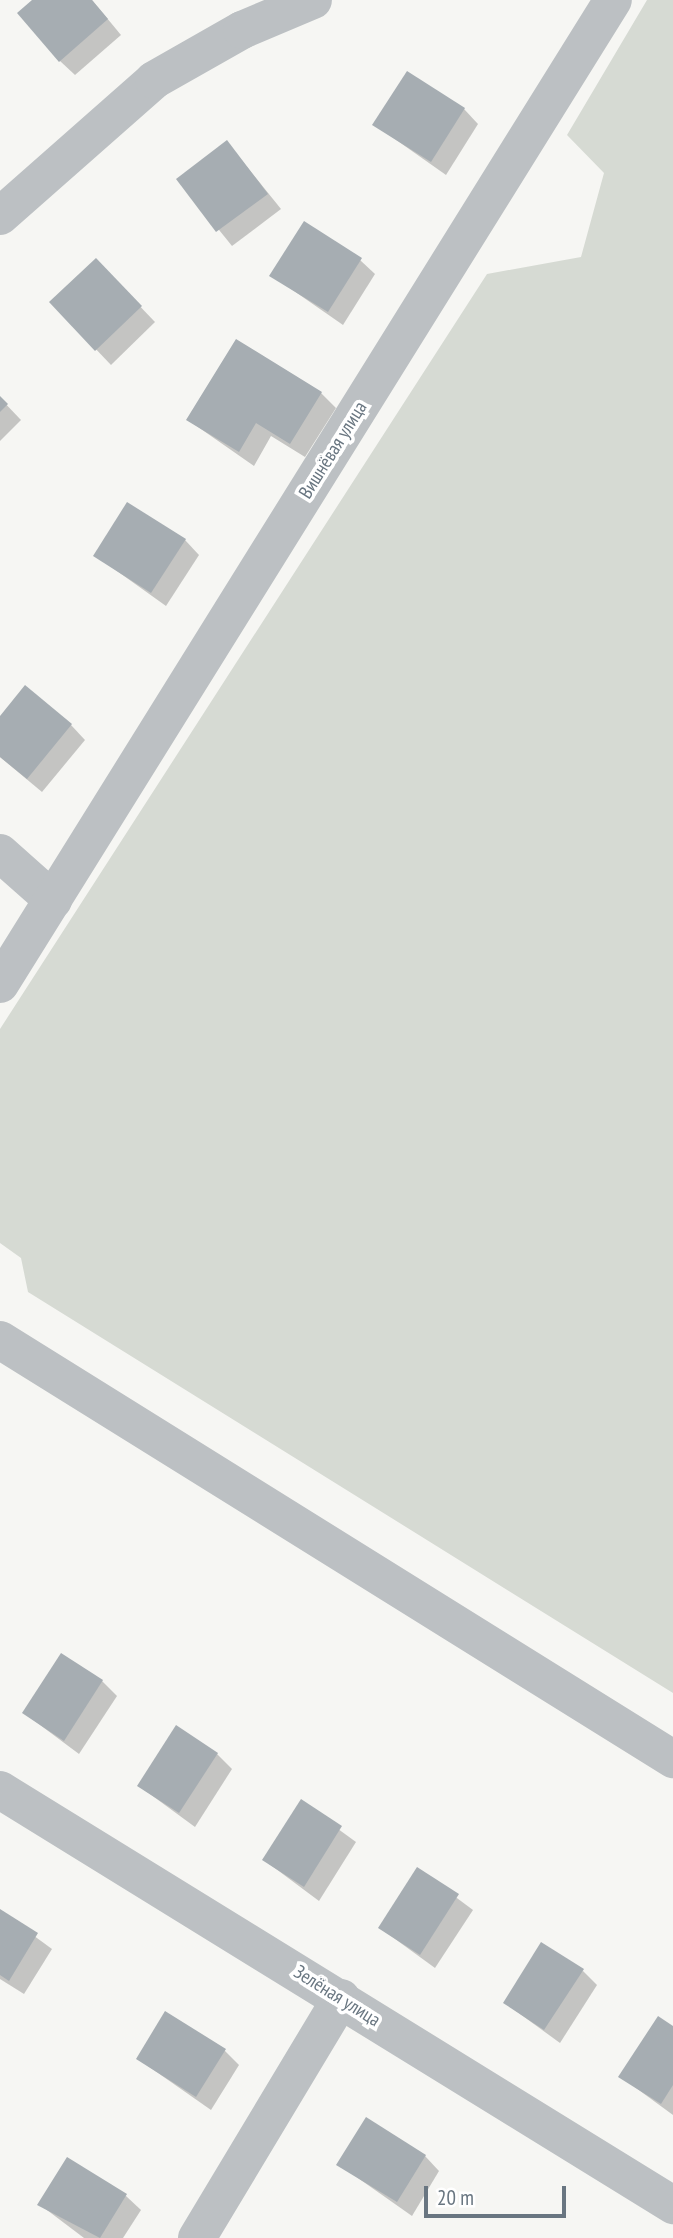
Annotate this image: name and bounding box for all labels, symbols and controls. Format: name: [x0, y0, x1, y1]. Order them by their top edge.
street label: Вишнёвая улица: [294, 397, 372, 503]
street label: Зелёная улица: [290, 1960, 384, 2032]
scale bar: [428, 2172, 570, 2216]
text: 20 m: [437, 2184, 474, 2211]

